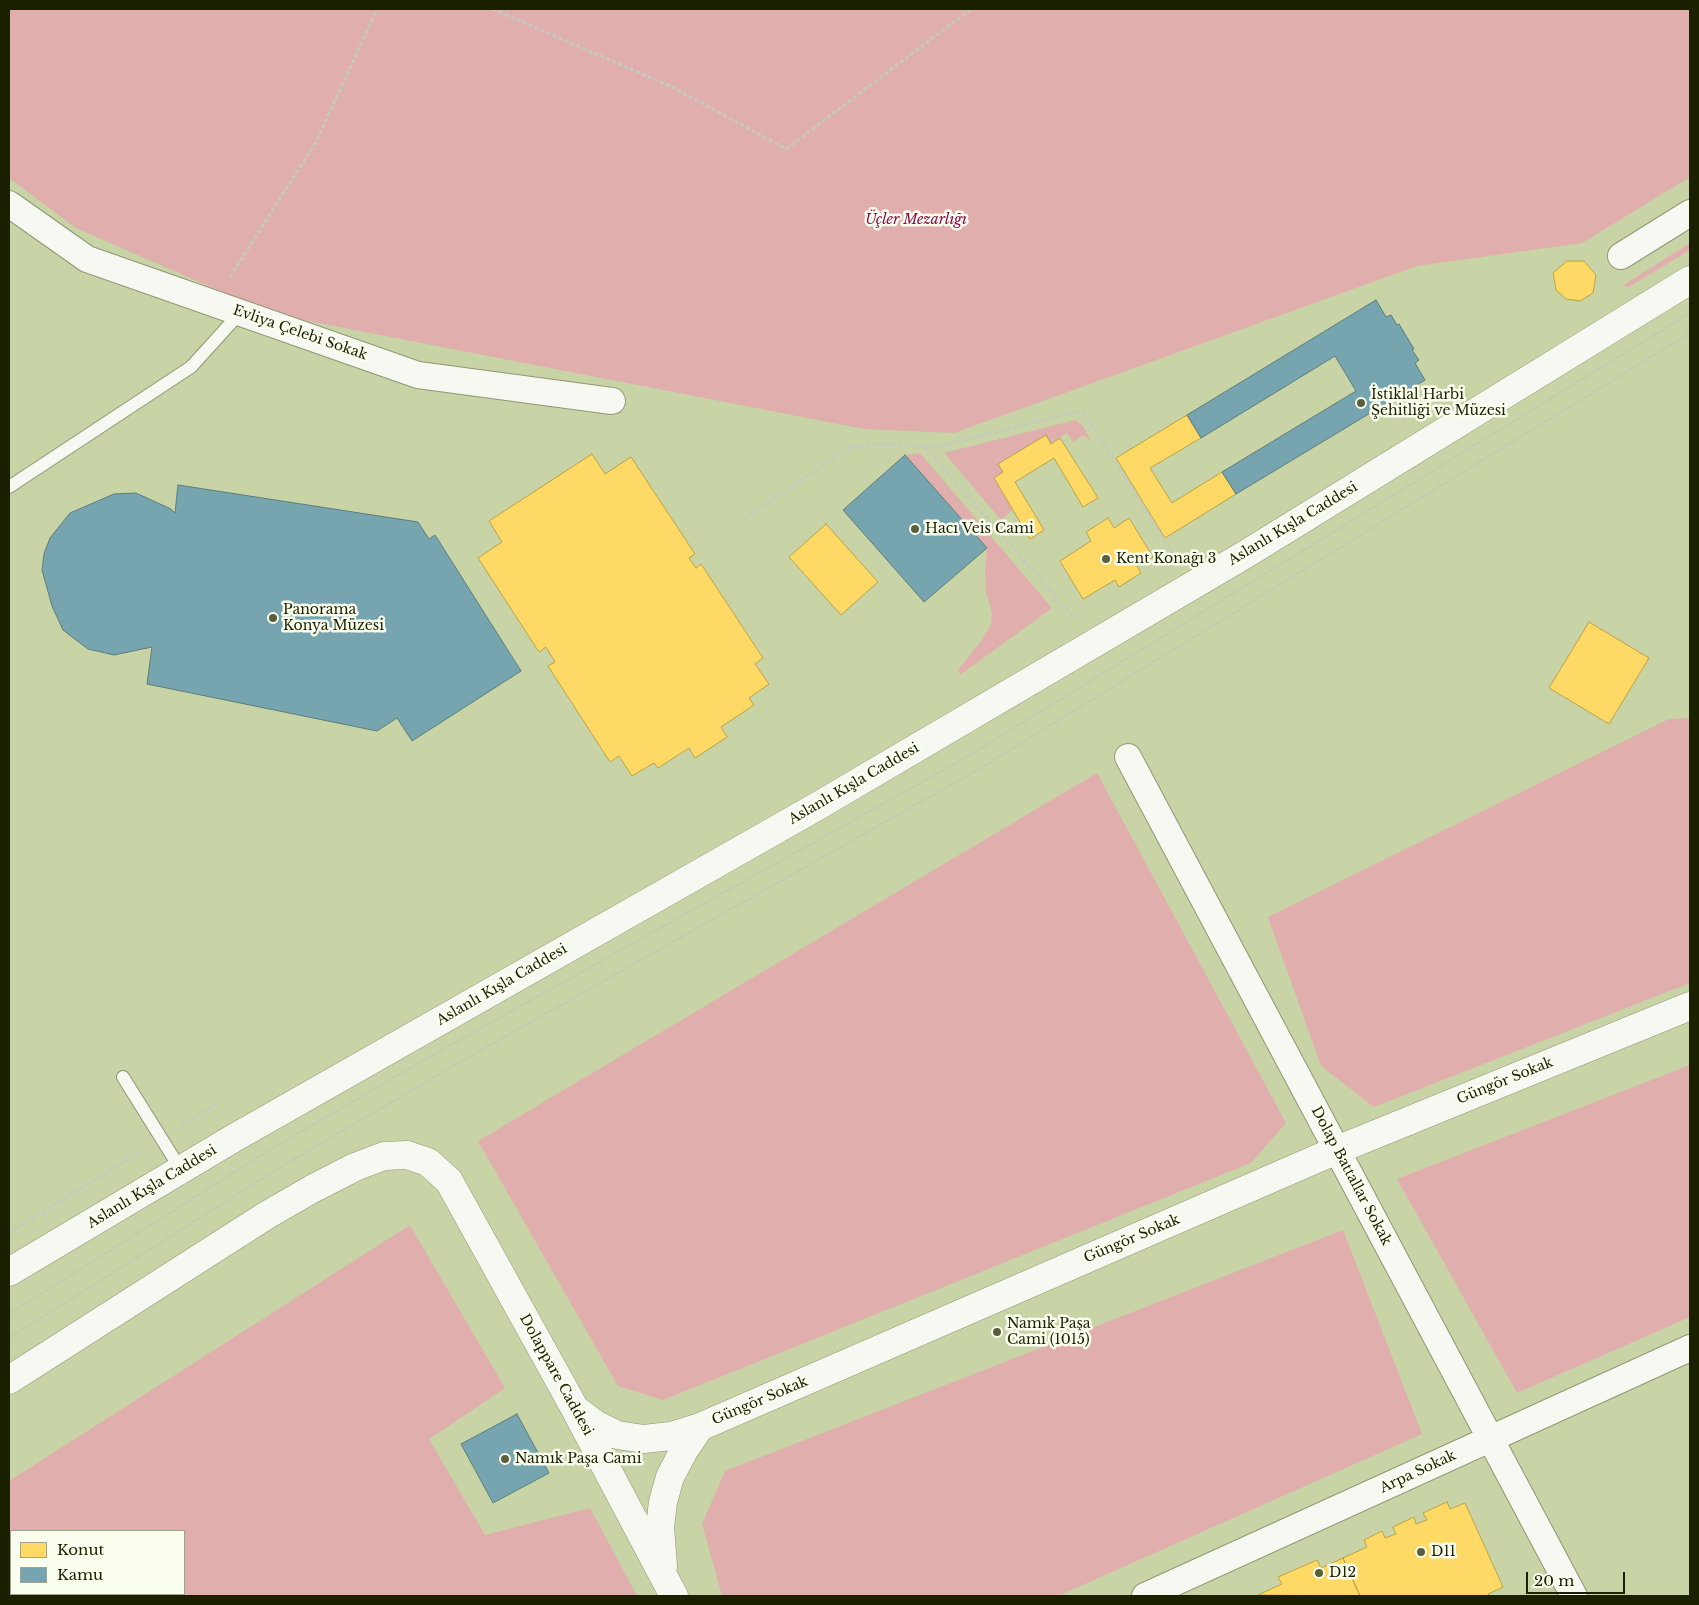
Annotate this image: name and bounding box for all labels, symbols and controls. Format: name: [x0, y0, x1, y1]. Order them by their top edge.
park label: Üçler Mezarlığı: [865, 212, 967, 228]
street label: Evliya Çelebi Sokak: [231, 302, 369, 364]
place label: İstiklal Harbi Şehitliği ve Müzesi: [1371, 387, 1506, 420]
marker: İstiklal Harbi Şehitliği ve Müzesi: [1355, 397, 1367, 409]
street label: Aslanlı Kışla Caddesi: [1225, 479, 1361, 569]
place label: Hacı Veis Cami: [925, 521, 1034, 537]
marker: Hacı Veis Cami: [909, 523, 921, 535]
place label: Kent Konağı 3: [1116, 551, 1216, 567]
marker: Kent Konağı 3: [1100, 553, 1112, 565]
place label: Panorama Konya Müzesi: [283, 602, 384, 634]
marker: Panorama Konya Müzesi: [267, 612, 279, 624]
street label: Aslanlı Kışla Caddesi: [786, 740, 922, 828]
street label: Aslanlı Kışla Caddesi: [434, 941, 570, 1029]
street label: Güngör Sokak: [1454, 1054, 1556, 1108]
street label: Dolap Battallar Sokak: [1307, 1104, 1395, 1248]
street label: Aslanlı Kışla Caddesi: [84, 1142, 220, 1232]
street label: Güngör Sokak: [1082, 1211, 1182, 1267]
street label: Dolappare Caddesi: [516, 1311, 596, 1439]
place label: Namık Paşa Cami (1015): [1007, 1316, 1091, 1348]
marker: Namık Paşa Cami (1015): [991, 1326, 1003, 1338]
street label: Güngör Sokak: [710, 1373, 810, 1429]
street label: Arpa Sokak: [1377, 1447, 1459, 1497]
place label: Namık Paşa Cami: [515, 1451, 641, 1467]
marker: Namık Paşa Cami: [499, 1453, 511, 1465]
legend: [10, 1530, 185, 1595]
text: Konut: [57, 1540, 104, 1559]
place label: D11: [1431, 1544, 1456, 1560]
marker: D11: [1415, 1546, 1427, 1558]
scale bar: [1529, 1562, 1628, 1594]
text: Kamu: [57, 1565, 103, 1584]
place label: D12: [1329, 1565, 1356, 1581]
marker: D12: [1313, 1567, 1325, 1579]
text: 20 m: [1534, 1571, 1574, 1590]

